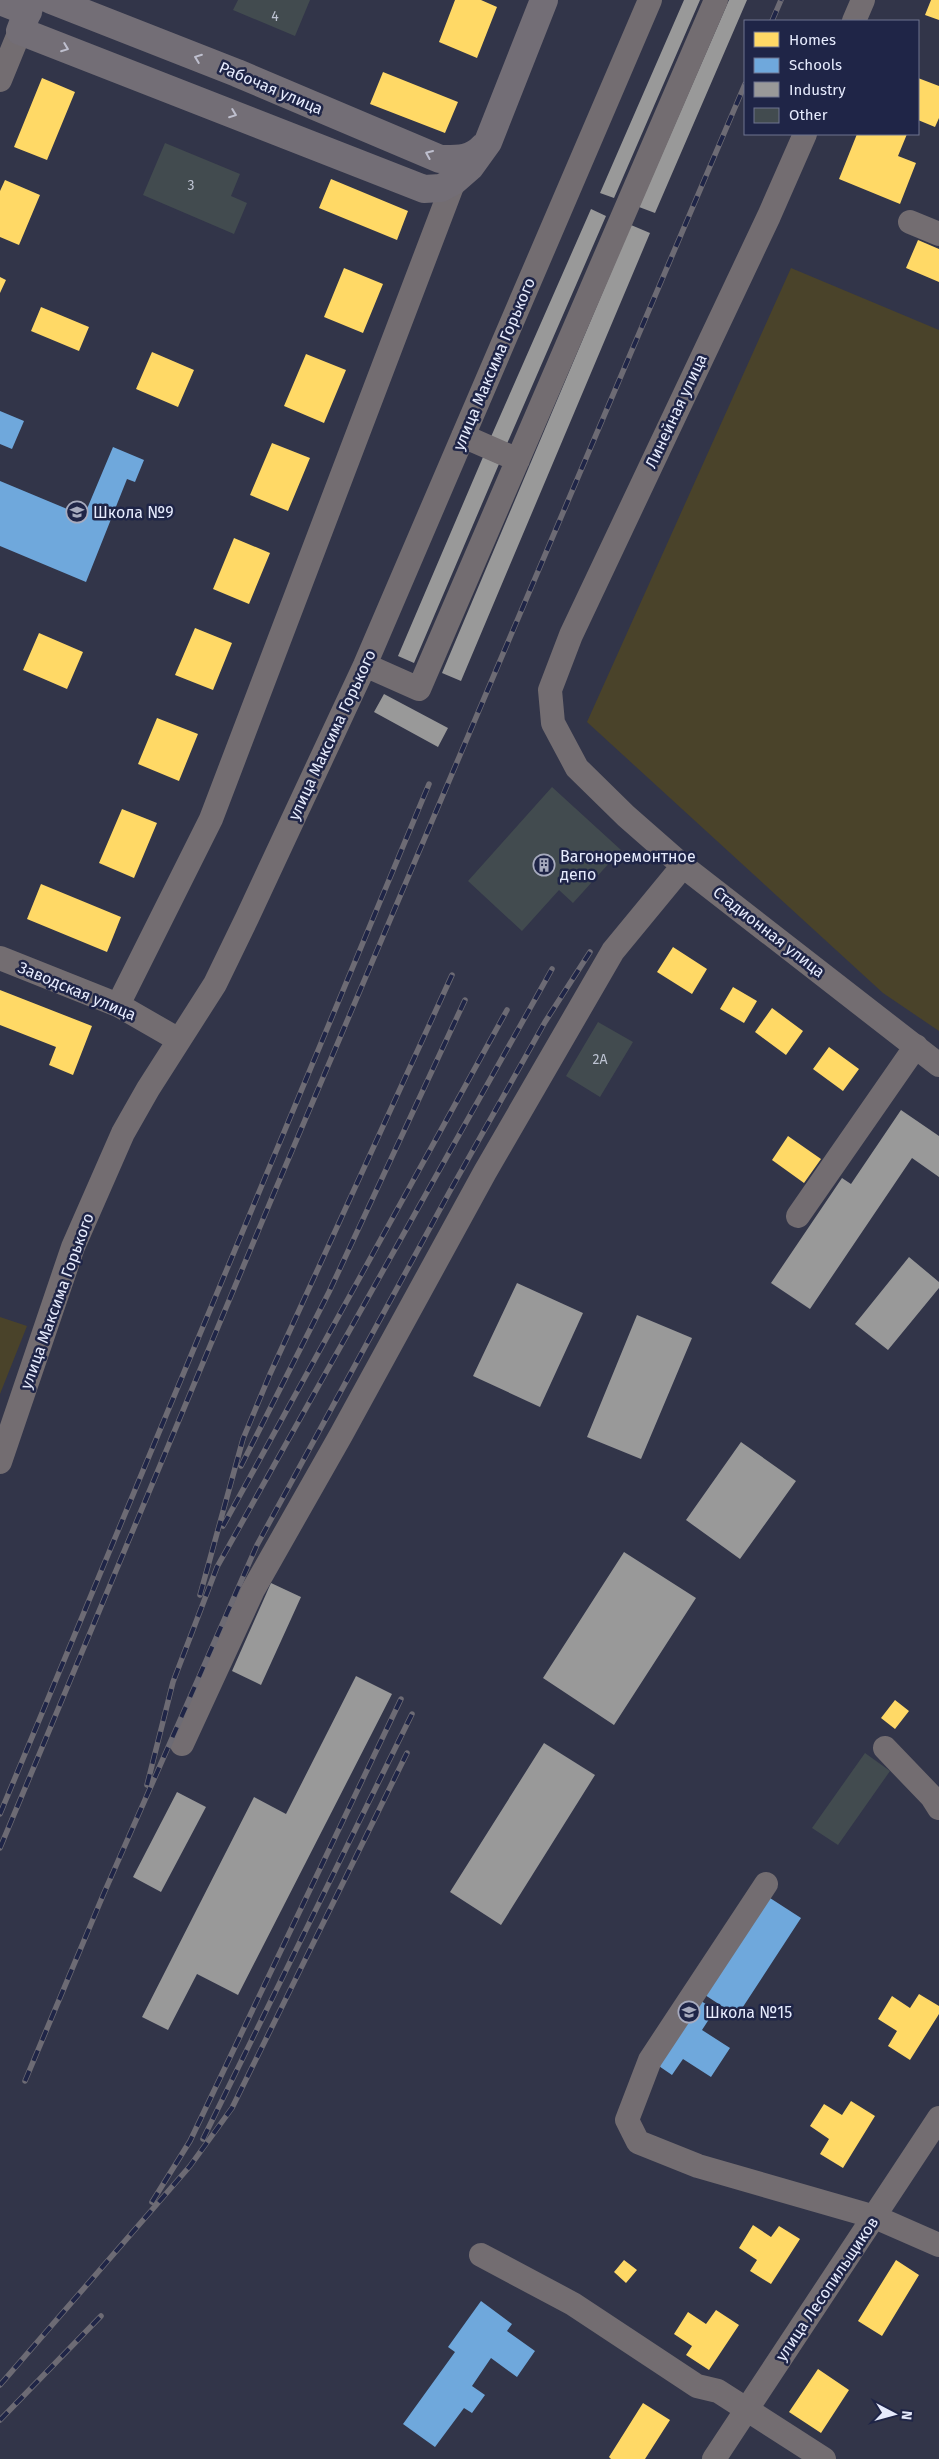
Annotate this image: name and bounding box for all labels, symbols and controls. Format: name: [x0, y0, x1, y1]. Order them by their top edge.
house number: 4: [271, 8, 279, 25]
legend: [744, 20, 919, 135]
text: Homes: [789, 31, 836, 49]
one-way arrow: [60, 42, 69, 52]
one-way arrow: [194, 53, 203, 64]
text: Schools: [789, 56, 842, 74]
street label: Рабочая улица: [216, 58, 326, 118]
text: Industry: [789, 81, 846, 99]
text: Other: [789, 106, 828, 124]
one-way arrow: [228, 108, 236, 118]
one-way arrow: [425, 149, 433, 159]
house number: 3: [188, 177, 195, 194]
street label: улица Максима Горького: [449, 275, 539, 453]
street label: Линейная улица: [641, 351, 711, 471]
school or university icon: Школа №9: [65, 500, 89, 524]
place label: Школа №9: [93, 503, 174, 522]
street label: улица Максима Горького: [284, 647, 380, 823]
place label: Вагоноремонтное депо: [560, 847, 696, 884]
building icon: Вагоноремонтное депо: [532, 853, 556, 877]
street label: Стадионная улица: [709, 882, 829, 982]
street label: Заводская улица: [15, 958, 139, 1024]
house number: 2А: [593, 1051, 607, 1068]
street label: улица Максима Горького: [16, 1210, 98, 1392]
school or university icon: Школа №15: [677, 2000, 701, 2024]
place label: Школа №15: [705, 2003, 792, 2022]
street label: улица Лесопильщиков: [772, 2213, 882, 2365]
north arrow: [869, 2389, 919, 2439]
text: N: [897, 2410, 915, 2421]

